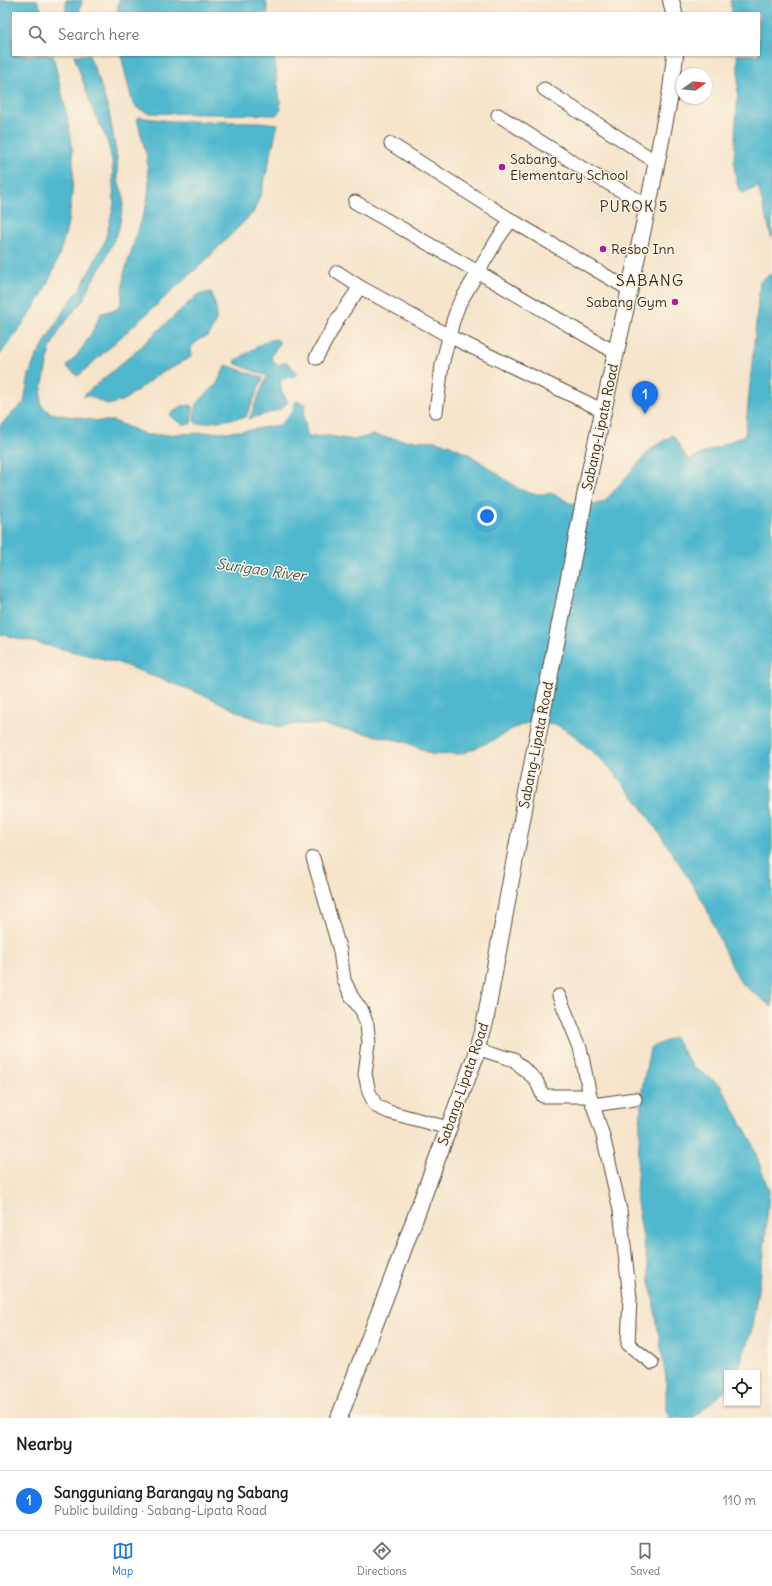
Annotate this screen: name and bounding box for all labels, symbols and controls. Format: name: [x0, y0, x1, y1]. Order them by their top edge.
search box: [12, 12, 760, 56]
icon: search: [26, 23, 48, 45]
text: Search here: [58, 25, 139, 44]
north arrow: [676, 68, 712, 104]
place label: Sabang Elementary School: [510, 150, 628, 184]
marker: Sabang Elementary School: [497, 162, 507, 172]
district label: PUROK 5: [600, 197, 668, 216]
place label: Resbo Inn: [611, 240, 675, 258]
marker: Resbo Inn: [598, 244, 608, 254]
district label: SABANG: [616, 270, 684, 290]
place label: Sabang Gym: [586, 293, 667, 311]
marker: Sabang Gym: [670, 297, 680, 307]
street label: Sabang-Lipata Road: [578, 362, 622, 492]
pin: 1: [632, 381, 658, 414]
your location: [477, 506, 497, 526]
water label: Surigao River: [215, 554, 309, 585]
street label: Sabang-Lipata Road: [515, 680, 557, 810]
street label: Sabang-Lipata Road: [434, 1020, 492, 1148]
map controls: [724, 1370, 760, 1406]
button: locate: [724, 1370, 760, 1406]
text: Nearby: [16, 1433, 72, 1455]
text: Sangguniang Barangay ng Sabang: [54, 1483, 288, 1502]
text: 1: [26, 1492, 32, 1509]
text: 110 m: [723, 1492, 756, 1509]
text: Public building · Sabang-Lipata Road: [54, 1502, 267, 1519]
tab: Map: [112, 1540, 134, 1578]
tab: Directions: [357, 1540, 407, 1578]
tab: Saved: [630, 1540, 660, 1578]

